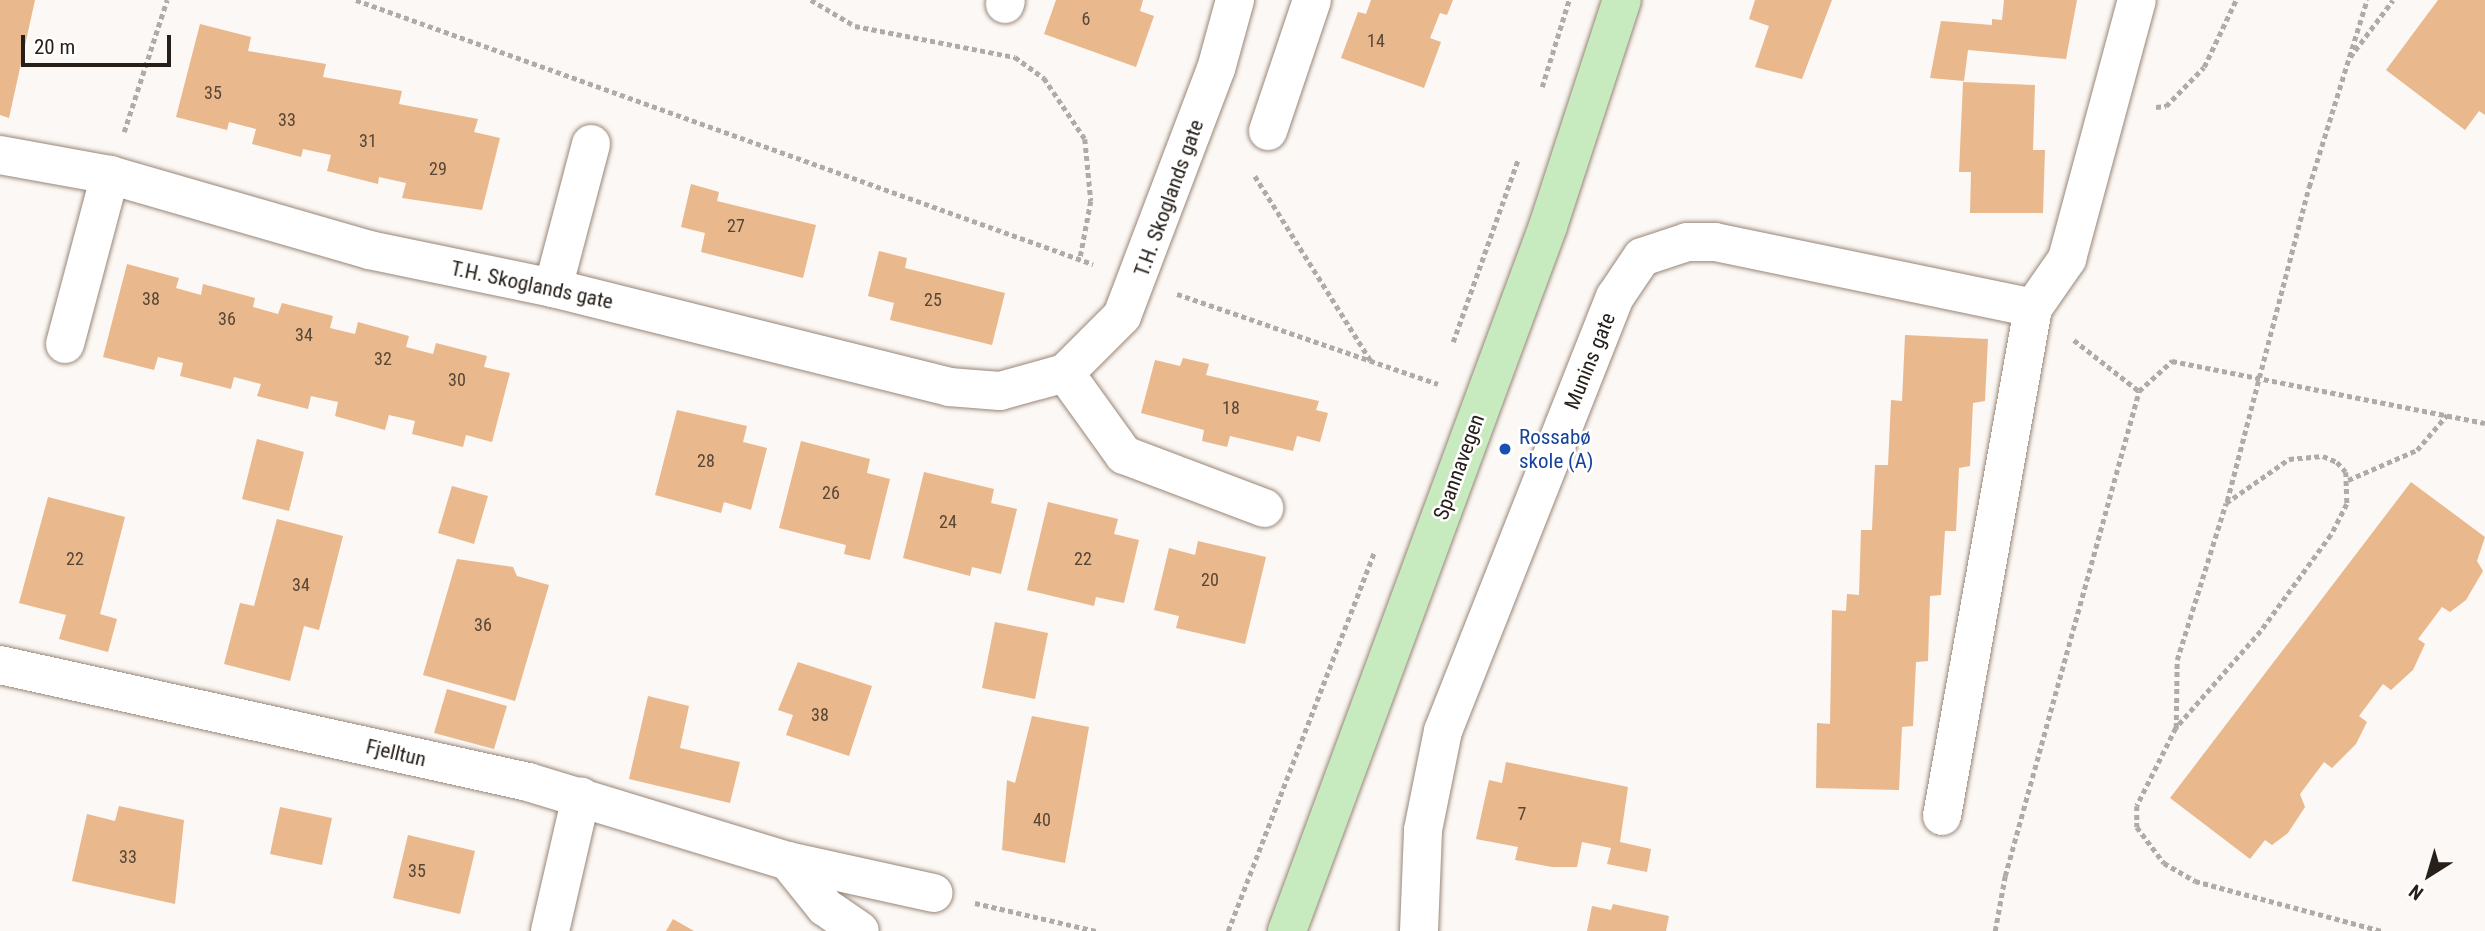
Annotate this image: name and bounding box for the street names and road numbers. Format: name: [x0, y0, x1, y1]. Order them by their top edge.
street label: T.H. Skoglands gate: [1129, 116, 1209, 280]
street label: T.H. Skoglands gate: [449, 256, 615, 314]
street label: Munins gate: [1559, 309, 1621, 413]
street label: Spannavegen: [1428, 411, 1490, 523]
street label: Fjelltun: [364, 734, 428, 772]

